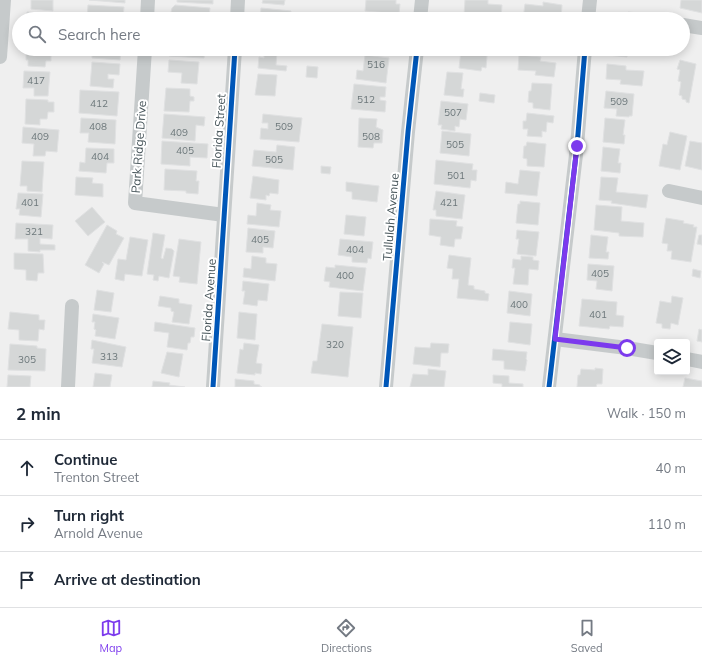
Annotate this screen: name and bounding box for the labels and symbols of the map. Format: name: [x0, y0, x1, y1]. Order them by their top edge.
house number: 516: [367, 58, 385, 71]
house number: 417: [27, 74, 45, 87]
street label: Florida Street: [208, 93, 229, 169]
house number: 512: [357, 93, 375, 106]
house number: 509: [610, 95, 628, 108]
house number: 412: [90, 97, 108, 110]
street label: Park Ridge Drive: [128, 100, 149, 194]
house number: 507: [444, 106, 462, 119]
house number: 408: [89, 120, 107, 133]
house number: 509: [275, 120, 293, 133]
house number: 409: [170, 126, 188, 139]
house number: 409: [31, 130, 49, 143]
house number: 508: [362, 130, 380, 143]
route end: [568, 137, 586, 155]
house number: 505: [446, 138, 464, 151]
house number: 405: [176, 144, 194, 157]
house number: 404: [91, 150, 109, 163]
house number: 505: [265, 153, 283, 166]
house number: 501: [447, 169, 465, 182]
street label: Tullulah Avenue: [379, 172, 402, 261]
house number: 401: [21, 196, 39, 209]
house number: 421: [440, 196, 458, 209]
house number: 321: [25, 225, 43, 238]
house number: 405: [251, 233, 269, 246]
house number: 404: [346, 243, 364, 256]
street label: Florida Avenue: [198, 258, 219, 342]
house number: 405: [591, 267, 609, 280]
house number: 400: [336, 269, 354, 282]
house number: 400: [510, 298, 528, 311]
house number: 401: [589, 308, 607, 321]
house number: 320: [326, 338, 344, 351]
route start: [618, 339, 636, 357]
house number: 313: [100, 350, 118, 363]
house number: 305: [18, 353, 36, 366]

